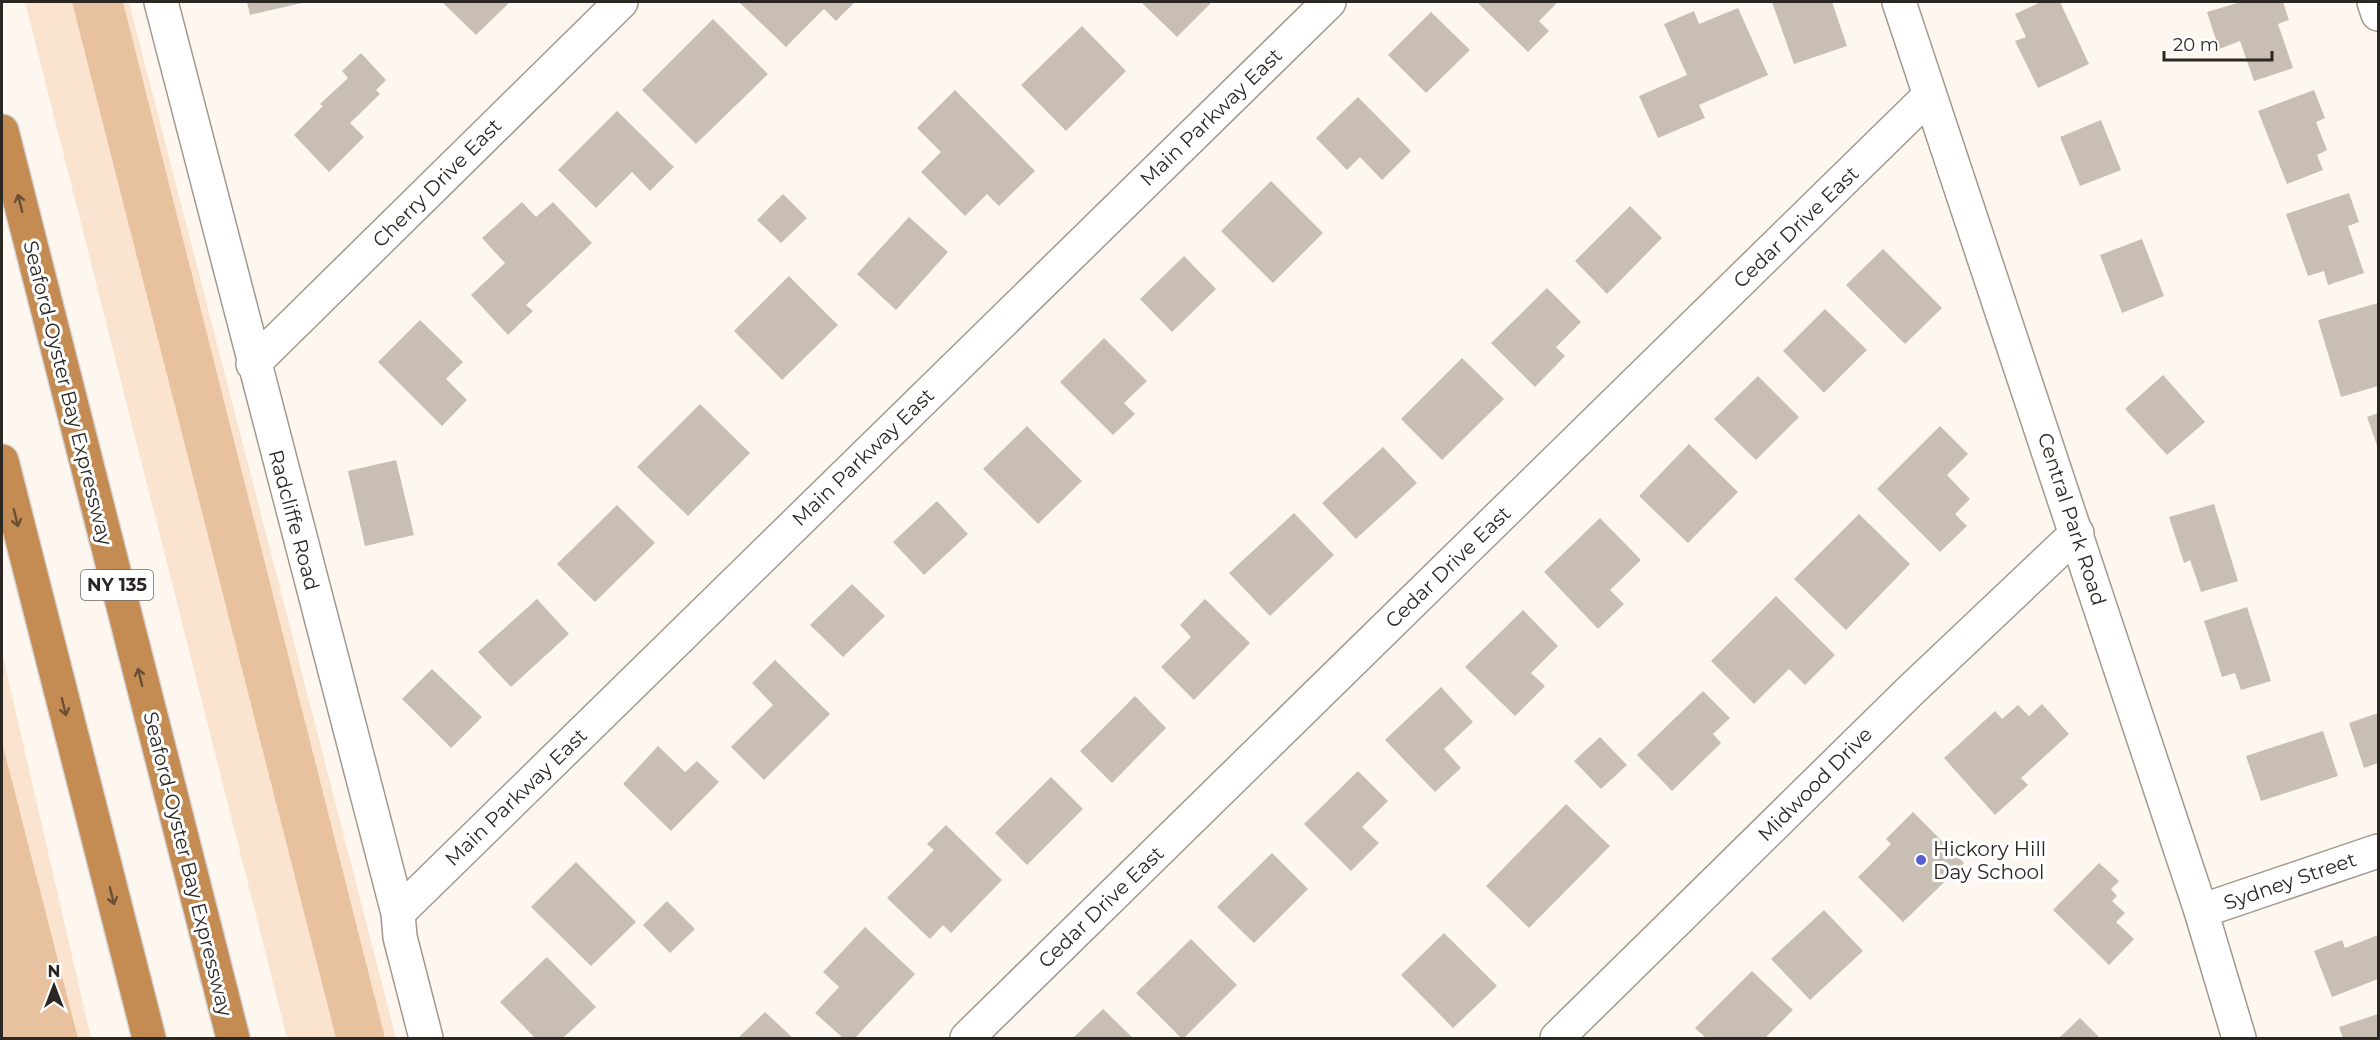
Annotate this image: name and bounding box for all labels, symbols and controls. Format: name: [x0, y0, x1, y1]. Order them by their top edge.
scale bar: [2164, 24, 2272, 62]
text: 20 m: [2173, 34, 2219, 56]
street label: Main Parkway East: [1135, 43, 1287, 191]
street label: Cherry Drive East: [368, 114, 506, 252]
street label: Cedar Drive East: [1728, 161, 1864, 293]
one-way arrow: [13, 194, 25, 213]
street label: Seaford-Oyster Bay Expressway: [18, 238, 118, 548]
street label: Main Parkway East: [787, 383, 939, 531]
street label: Central Park Road: [2033, 430, 2111, 608]
street label: Radcliffe Road: [264, 447, 324, 593]
street label: Cedar Drive East: [1380, 501, 1516, 633]
one-way arrow: [11, 508, 22, 527]
road number: NY 135: [81, 570, 153, 600]
one-way arrow: [134, 667, 146, 686]
one-way arrow: [59, 697, 71, 716]
street label: Seaford-Oyster Bay Expressway: [138, 709, 238, 1019]
street label: Midwood Drive: [1753, 722, 1877, 846]
street label: Main Parkway East: [440, 723, 592, 871]
place label: Hickory Hill Day School: [1933, 837, 2046, 884]
street label: Cedar Drive East: [1033, 841, 1169, 973]
street label: Sydney Street: [2221, 847, 2359, 915]
marker: Hickory Hill Day School: [1914, 853, 1928, 867]
one-way arrow: [107, 886, 119, 905]
north arrow: [24, 956, 84, 1016]
text: N: [48, 962, 60, 981]

